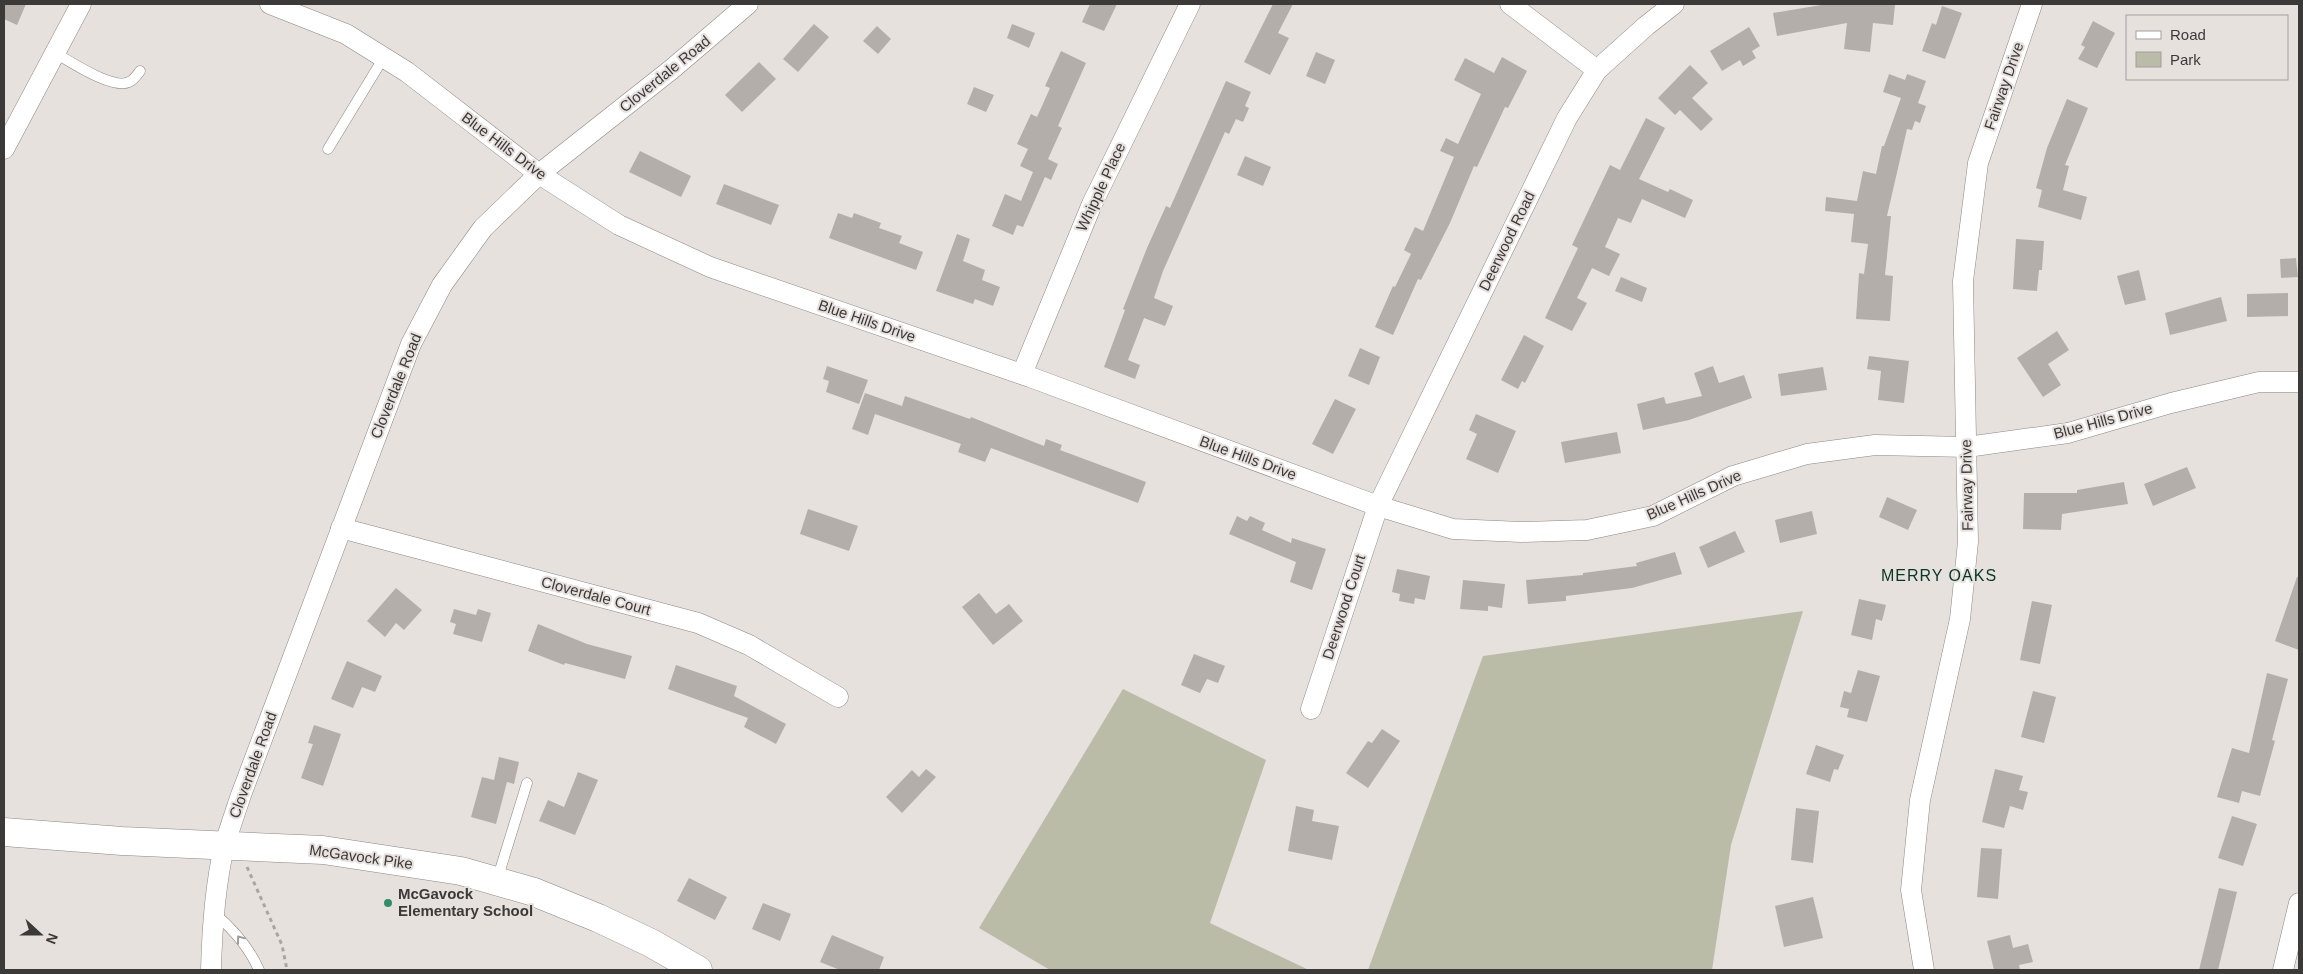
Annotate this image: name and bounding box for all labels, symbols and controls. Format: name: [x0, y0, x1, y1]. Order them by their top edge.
legend: [2126, 15, 2288, 80]
text: Road: [2170, 26, 2206, 43]
street label: Cloverdale Road: [616, 32, 713, 115]
street label: Fairway Drive: [1981, 40, 2026, 132]
text: Park: [2170, 51, 2201, 68]
street label: Blue Hills Drive: [459, 108, 550, 183]
street label: Whipple Place: [1073, 140, 1129, 234]
street label: Deerwood Road: [1475, 188, 1538, 293]
street label: Blue Hills Drive: [816, 296, 918, 345]
street label: Cloverdale Road: [367, 331, 424, 441]
street label: Blue Hills Drive: [2052, 399, 2154, 442]
street label: Blue Hills Drive: [1197, 432, 1299, 483]
street label: Fairway Drive: [1957, 439, 1976, 531]
street label: Blue Hills Drive: [1644, 466, 1744, 523]
street label: Deerwood Court: [1319, 551, 1369, 661]
district label: MERRY OAKS: [1881, 567, 1997, 584]
street label: Cloverdale Court: [540, 573, 653, 619]
street label: Cloverdale Road: [225, 709, 280, 820]
street label: McGavock Pike: [308, 841, 414, 872]
place label: McGavock Elementary School: [398, 885, 533, 919]
marker: McGavock Elementary School: [382, 897, 394, 909]
north arrow: [15, 909, 65, 959]
text: N: [43, 931, 61, 946]
one-way arrow: [237, 935, 246, 945]

